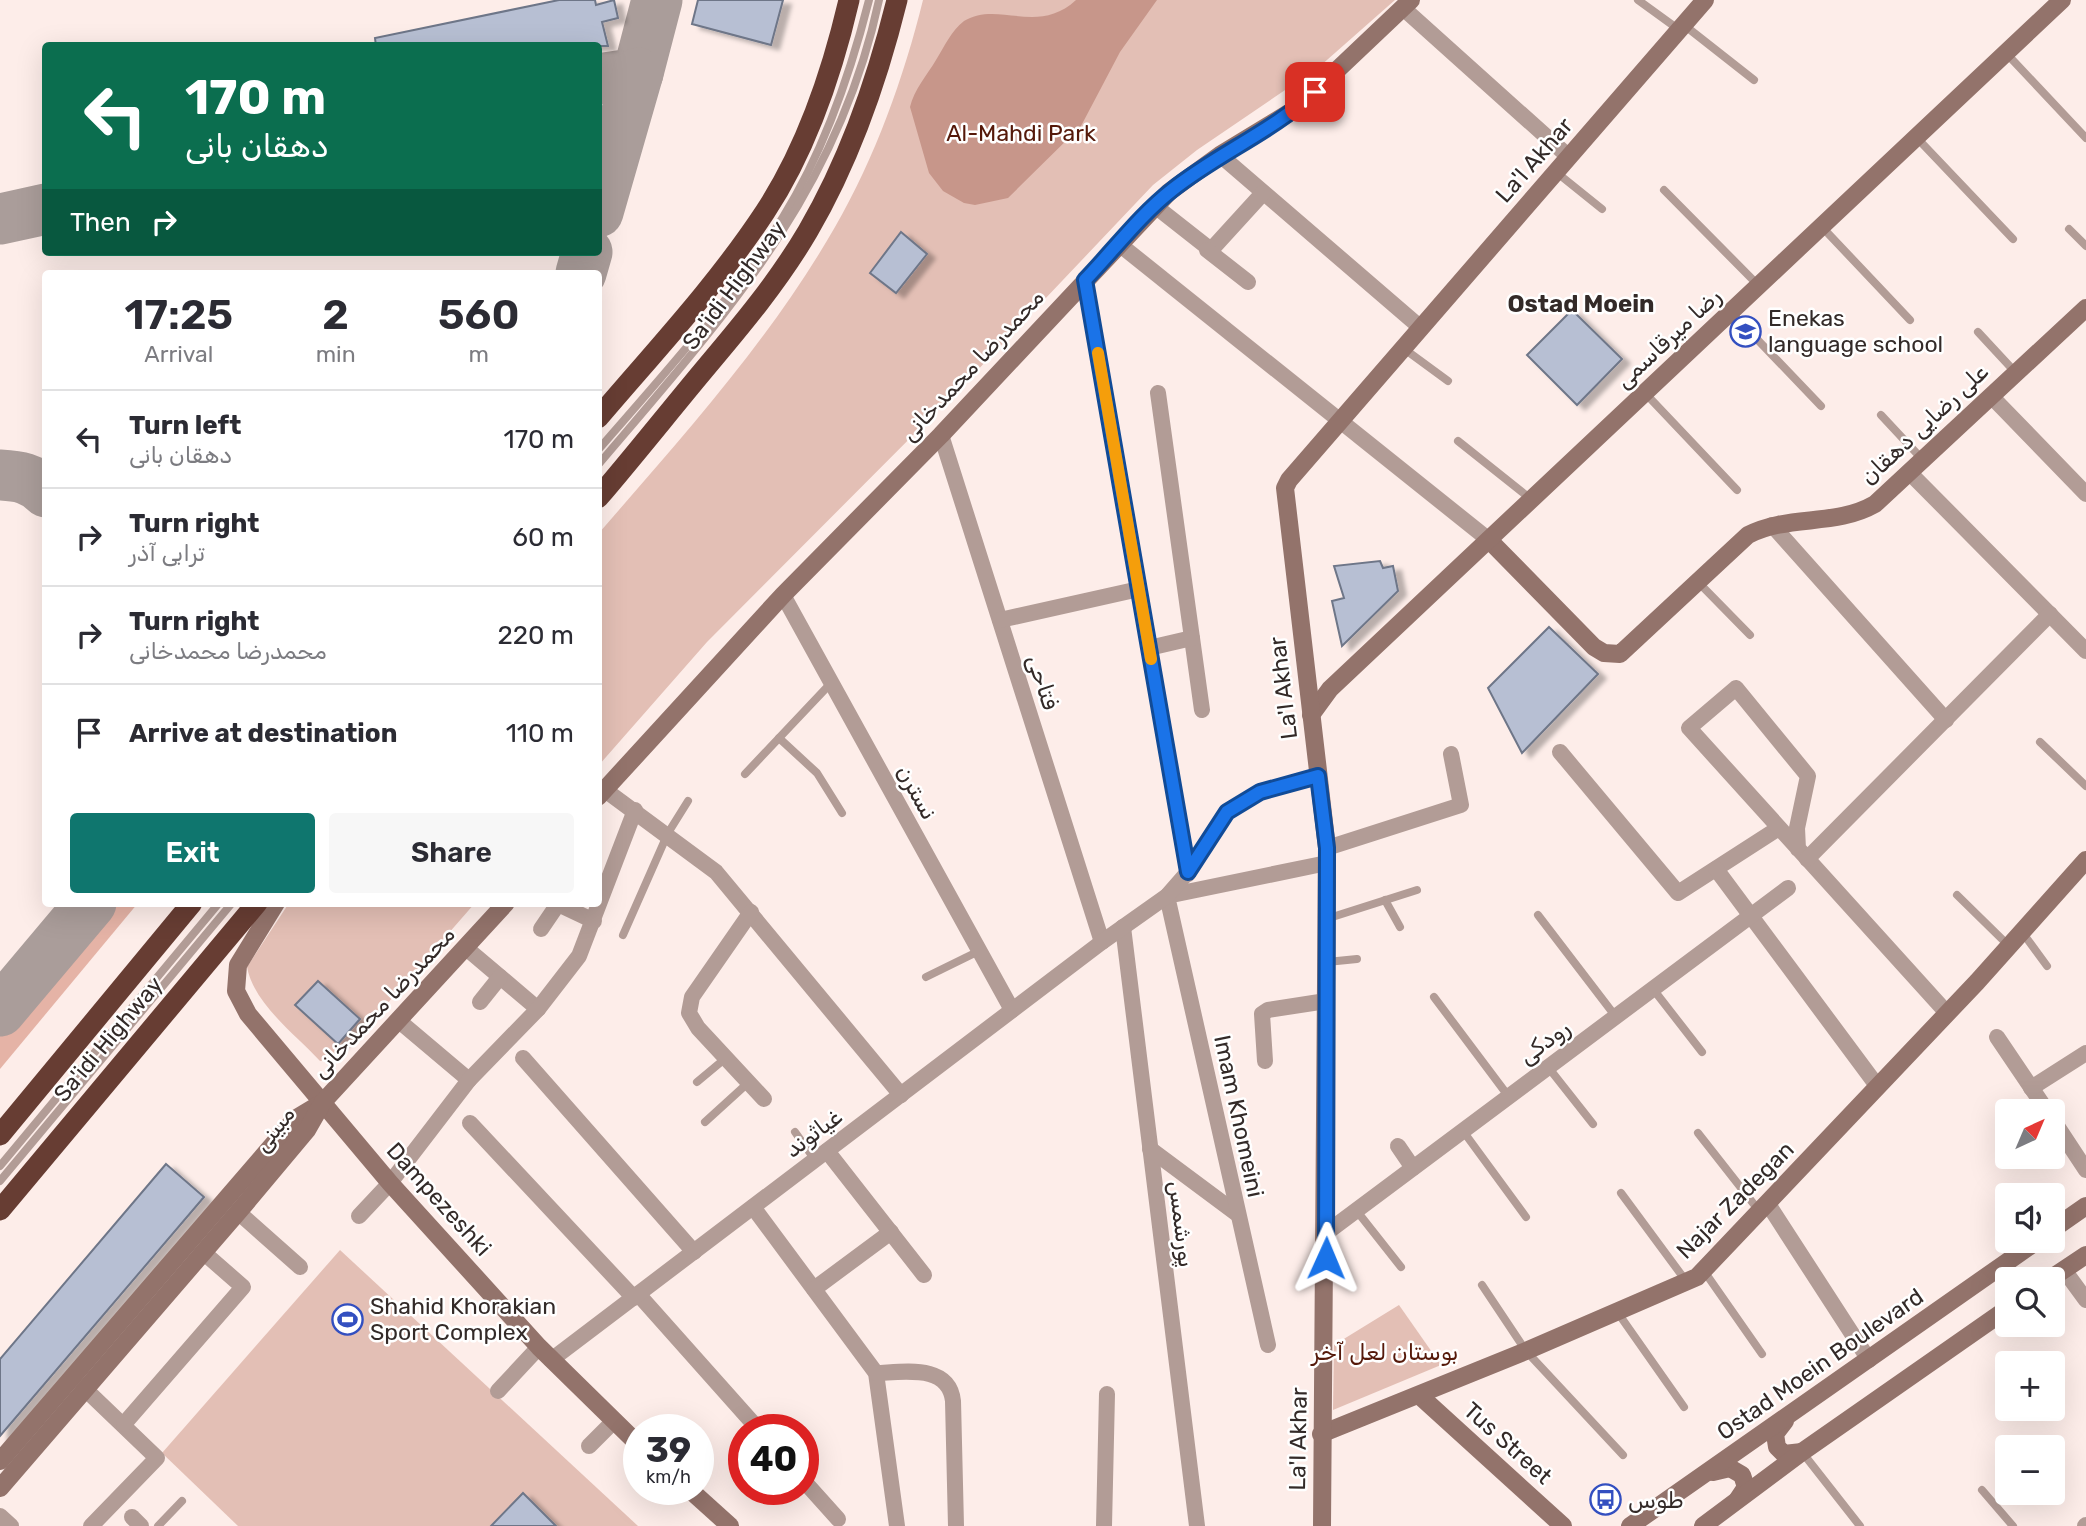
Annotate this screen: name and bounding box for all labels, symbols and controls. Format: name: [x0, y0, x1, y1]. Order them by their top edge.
pin: [1285, 62, 1345, 122]
text: 170 m: [185, 68, 326, 126]
icon: left: [70, 70, 161, 161]
icon: arrive: [1296, 73, 1334, 111]
street label: La'l Akhar: [1490, 112, 1579, 208]
park label: Al-Mahdi Park: [946, 119, 1096, 147]
text: دهقان بانی: [185, 127, 329, 165]
icon: right: [145, 203, 183, 241]
text: Then: [70, 207, 131, 238]
street label: Sa'idi Highway: [676, 215, 792, 355]
street label: رضا میرقاسمی: [1609, 282, 1727, 394]
street label: محمدرضا محمدخانی: [894, 283, 1050, 447]
text: 17:25: [125, 290, 233, 340]
text: 2: [322, 290, 349, 340]
text: 560: [438, 290, 519, 340]
district label: Ostad Moein: [1507, 290, 1655, 318]
place label: Enekas language school: [1768, 304, 1943, 358]
school or university icon: Enekas language school: [1728, 314, 1762, 348]
text: Arrival: [144, 340, 213, 368]
text: min: [316, 340, 356, 368]
text: m: [469, 340, 489, 368]
street label: علی رضایی دهقان: [1854, 358, 1994, 490]
text: Turn left: [129, 410, 241, 441]
icon: left: [70, 420, 108, 458]
text: 170 m: [504, 424, 574, 455]
text: دهقان بانی: [129, 441, 232, 469]
text: Turn right: [129, 508, 259, 539]
icon: right: [70, 518, 108, 556]
text: 60 m: [512, 522, 574, 553]
text: ترابی آذر: [129, 539, 205, 567]
text: Turn right: [129, 606, 259, 637]
icon: right: [70, 616, 108, 654]
text: 220 m: [497, 620, 574, 651]
street label: La'l Akhar: [1263, 635, 1303, 741]
text: محمدرضا محمدخانی: [129, 637, 327, 665]
street label: فتاحی: [1021, 651, 1065, 713]
icon: arrive: [70, 714, 108, 752]
text: Arrive at destination: [129, 718, 397, 749]
text: 110 m: [506, 718, 574, 749]
street label: نسترن: [891, 760, 943, 824]
button: Exit: [70, 813, 315, 893]
button: Share: [329, 813, 574, 893]
street label: محمدرضا محمدخانی: [305, 920, 461, 1084]
street label: Sa'idi Highway: [48, 971, 169, 1107]
street label: رودکی: [1513, 1014, 1575, 1070]
street label: Imam Khomeini: [1208, 1032, 1270, 1200]
north arrow: [1995, 1099, 2065, 1169]
map controls: [1995, 1099, 2065, 1505]
street label: مبینی: [247, 1101, 301, 1157]
street label: غیاثوند: [779, 1102, 847, 1164]
street label: Najar Zadegan: [1670, 1135, 1800, 1265]
street label: Dampezeshki: [381, 1136, 497, 1262]
street label: پورشمس: [1161, 1179, 1201, 1269]
button: sound: [1995, 1183, 2065, 1253]
position arrow: [1289, 1221, 1363, 1295]
button: search: [1995, 1267, 2065, 1337]
street label: Ostad Moein Boulevard: [1711, 1282, 1929, 1446]
place label: Shahid Khorakian Sport Complex: [370, 1292, 556, 1346]
sports icon: Shahid Khorakian Sport Complex: [330, 1302, 364, 1336]
park label: بوستان لعل آخر: [1309, 1338, 1459, 1366]
button: +: [1995, 1351, 2065, 1421]
street label: La'l Akhar: [1283, 1387, 1313, 1491]
street label: Tus Street: [1458, 1396, 1558, 1490]
speed limit sign: 40: [728, 1414, 819, 1505]
text: 39: [646, 1429, 691, 1471]
button: −: [1995, 1435, 2065, 1505]
text: km/h: [646, 1466, 691, 1488]
bus stop icon: طوس: [1588, 1483, 1622, 1517]
place label: طوس: [1628, 1486, 1684, 1514]

